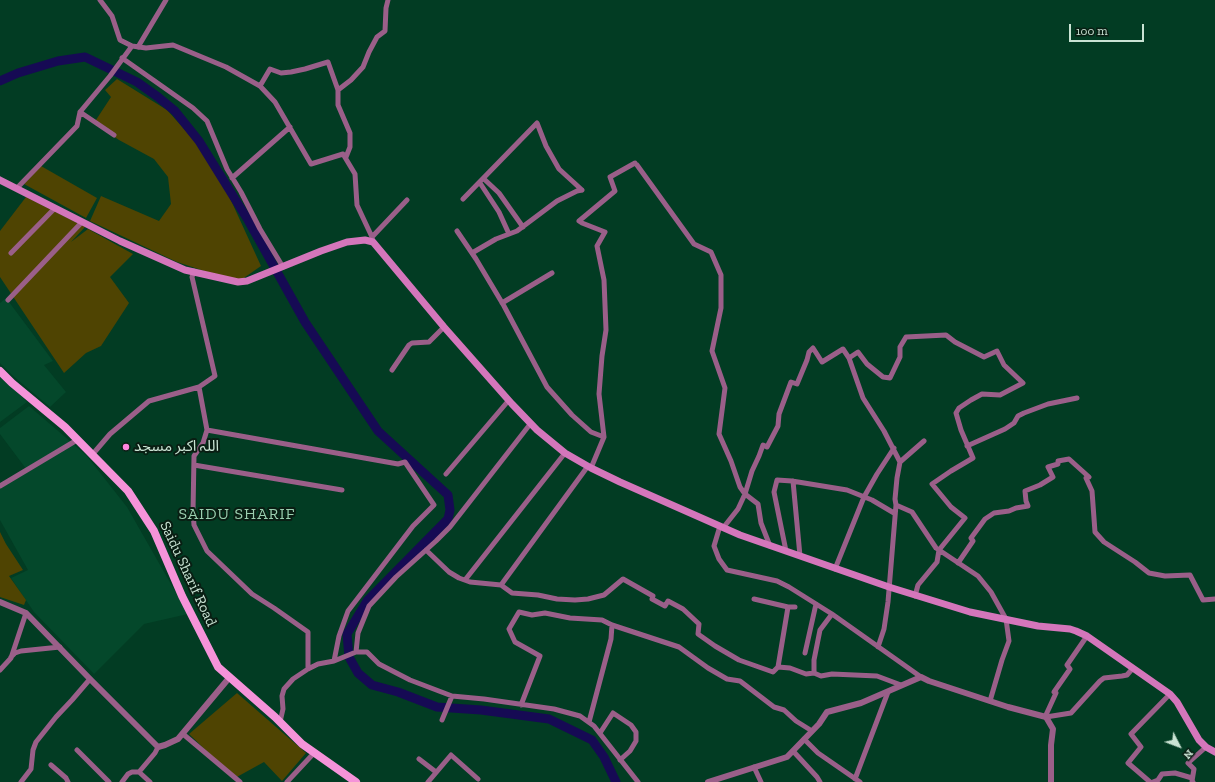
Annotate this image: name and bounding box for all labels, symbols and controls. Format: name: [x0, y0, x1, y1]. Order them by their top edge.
scale bar: [1071, 16, 1146, 42]
text: 100 m: [1076, 24, 1108, 38]
place label: اللہ اکبر مسجد: [134, 438, 219, 456]
marker: اللہ اکبر مسجد: [121, 442, 131, 452]
district label: SAIDU SHARIF: [179, 504, 295, 524]
street label: Saidu Sharif Road: [156, 519, 220, 629]
north arrow: [1159, 726, 1199, 766]
text: N: [1181, 747, 1196, 762]

